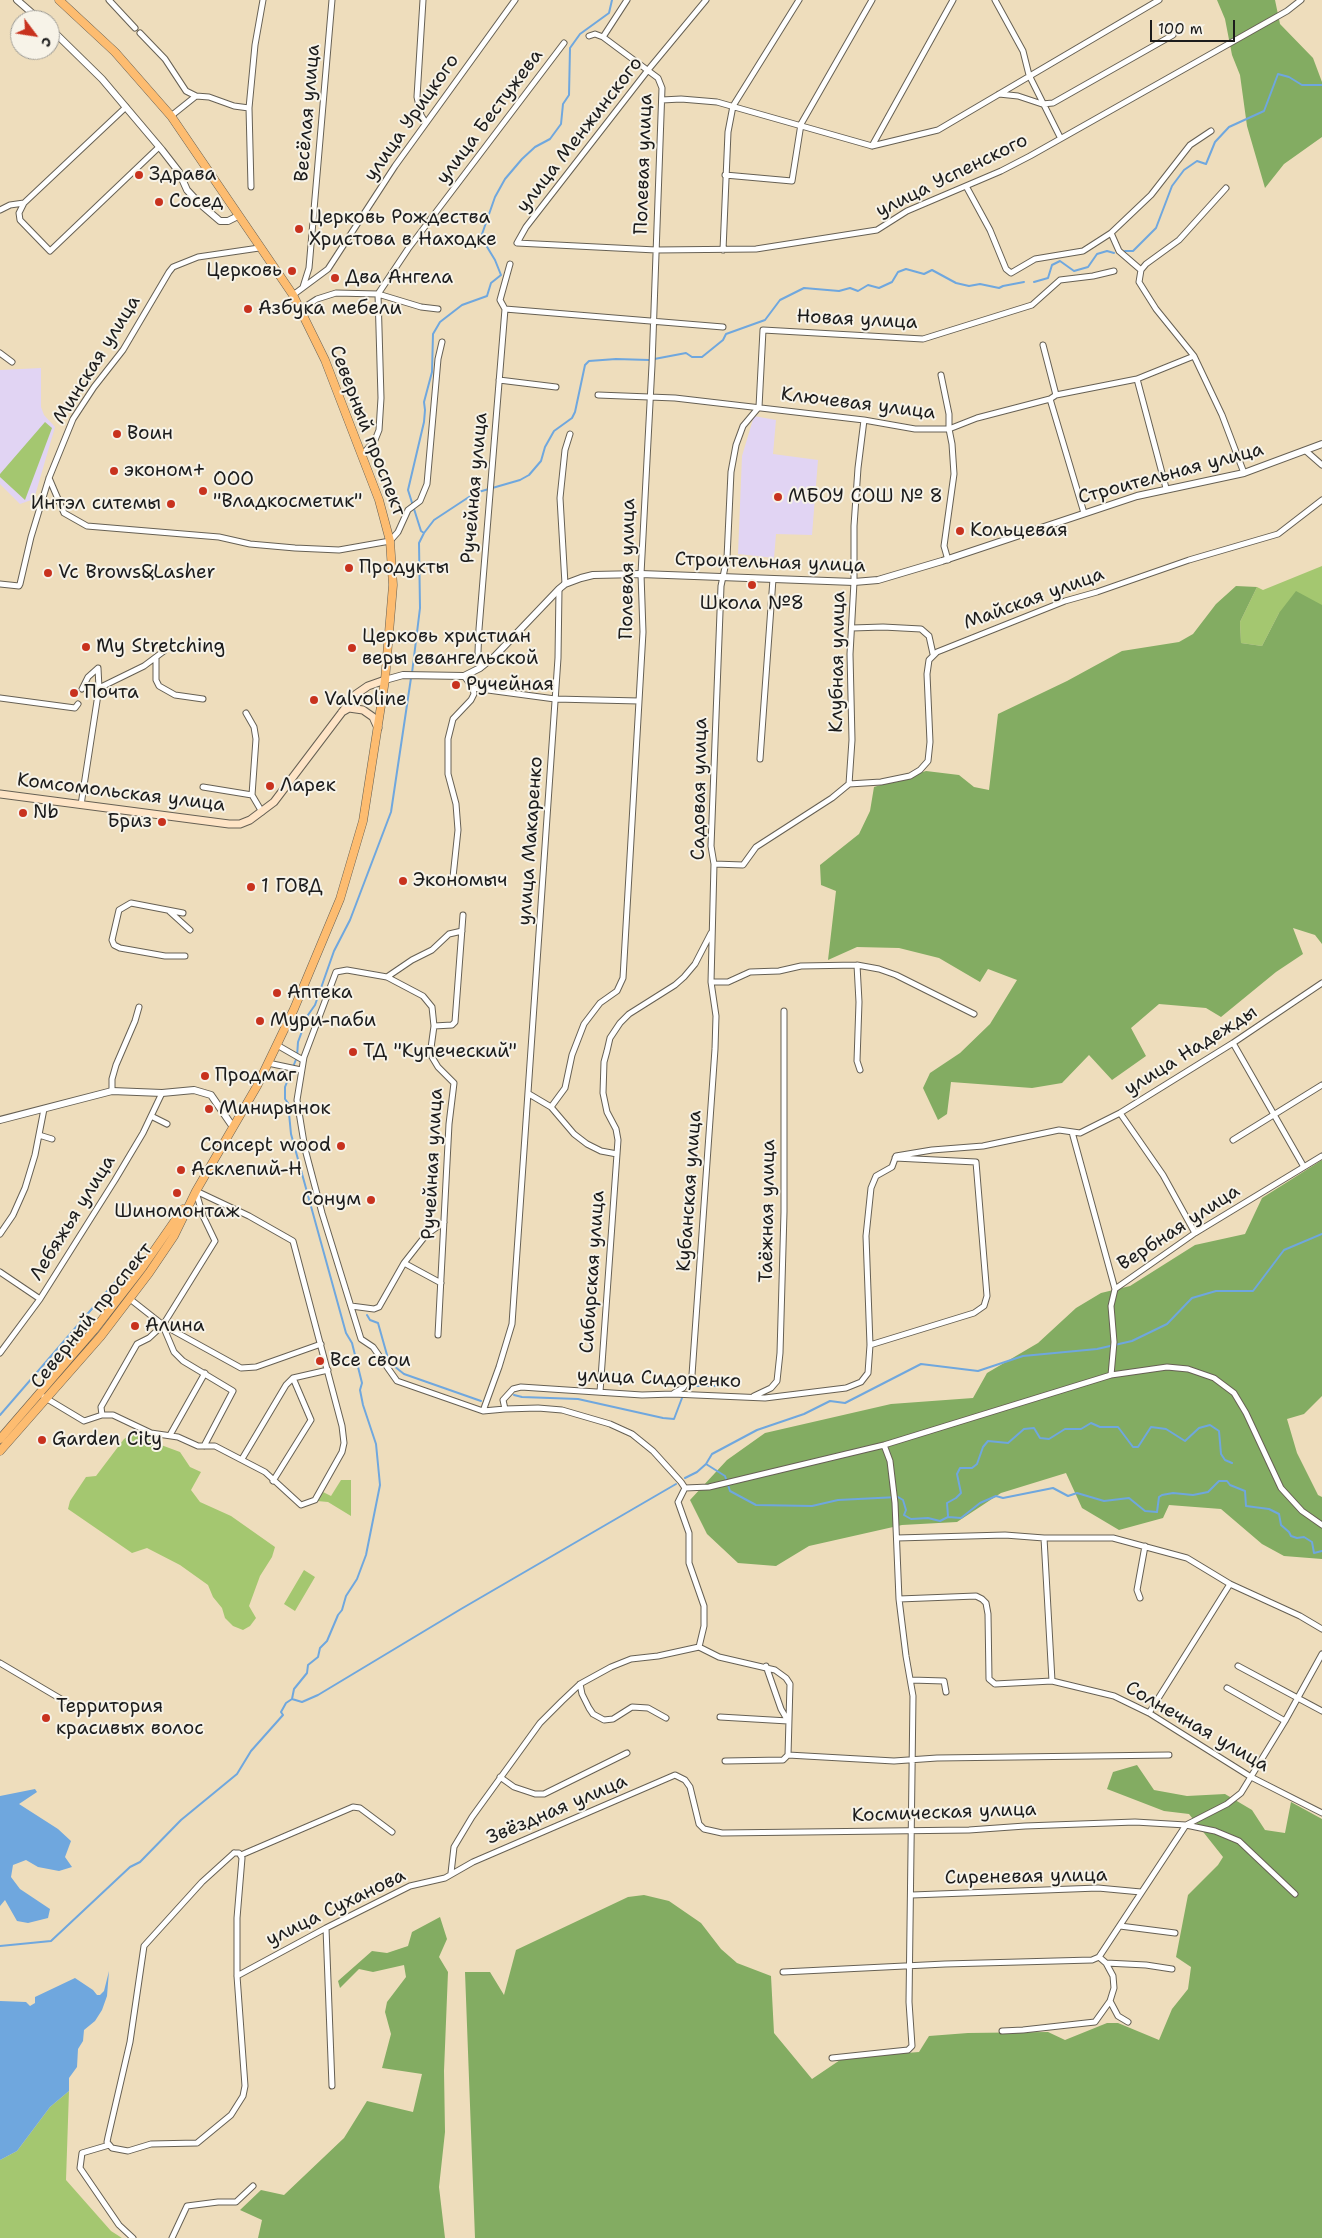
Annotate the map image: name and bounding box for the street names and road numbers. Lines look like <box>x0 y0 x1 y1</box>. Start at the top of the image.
street label: Весёлая улица <box>291 43 325 183</box>
street label: улица Бестужева <box>432 45 548 189</box>
street label: улица Урицкого <box>360 50 464 186</box>
street label: улица Менжинского <box>512 53 648 217</box>
street label: Полевая улица <box>630 93 658 235</box>
street label: улица Успенского <box>872 129 1032 223</box>
street label: Минская улица <box>48 292 146 428</box>
street label: Новая улица <box>796 305 918 335</box>
street label: Северный проспект <box>324 342 410 520</box>
street label: Ключевая улица <box>779 383 937 425</box>
street label: Ручейная улица <box>457 411 493 565</box>
street label: Строительная улица <box>1076 438 1266 510</box>
street label: Полевая улица <box>615 498 641 640</box>
street label: Строительная улица <box>674 548 866 578</box>
street label: Майская улица <box>961 563 1107 635</box>
street label: Клубная улица <box>825 591 851 733</box>
street label: Садовая улица <box>687 717 713 861</box>
street label: улица Макаренко <box>514 756 548 926</box>
street label: Комсомольская улица <box>16 769 226 817</box>
street label: улица Надежды <box>1120 1001 1262 1101</box>
street label: Ручейная улица <box>418 1088 448 1240</box>
street label: Кубанская улица <box>673 1110 707 1272</box>
street label: Таёжная улица <box>755 1139 781 1283</box>
street label: Лебяжья улица <box>25 1151 121 1285</box>
street label: Вербная улица <box>1114 1180 1244 1276</box>
street label: Сибирская улица <box>576 1190 610 1354</box>
street label: Северный проспект <box>26 1239 158 1393</box>
street label: улица Сидоренко <box>577 1365 741 1393</box>
street label: Солнечная улица <box>1121 1677 1273 1777</box>
street label: Звёздная улица <box>483 1770 631 1850</box>
street label: Космическая улица <box>851 1798 1037 1828</box>
street label: улица Суханова <box>263 1864 409 1952</box>
street label: Сиреневая улица <box>944 1864 1108 1890</box>

